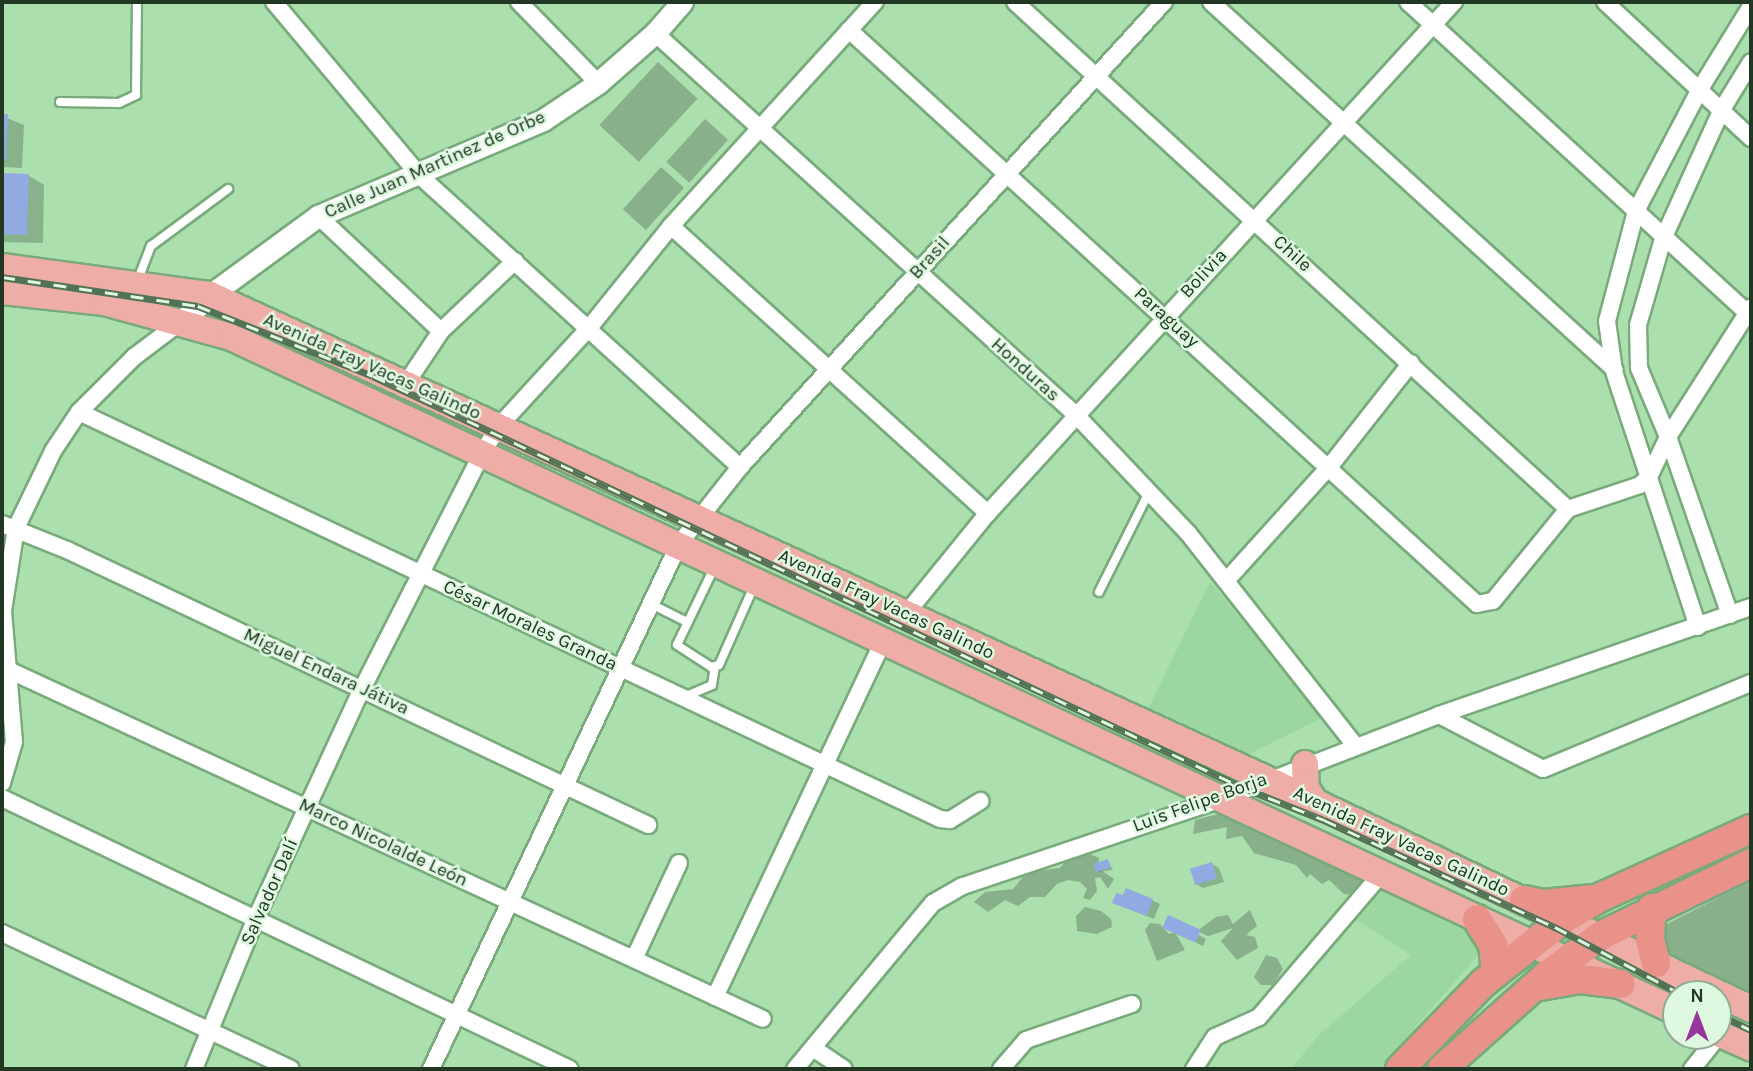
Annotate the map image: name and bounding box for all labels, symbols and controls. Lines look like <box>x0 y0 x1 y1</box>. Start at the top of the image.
street label: Calle Juan Martinez de Orbe <box>321 106 549 224</box>
street label: Chile <box>1268 231 1316 277</box>
street label: Brasil <box>905 232 955 284</box>
street label: Bolivia <box>1176 245 1232 303</box>
street label: Paraguay <box>1129 283 1203 353</box>
street label: Avenida Fray Vacas Galindo <box>260 309 484 425</box>
street label: Honduras <box>986 333 1064 407</box>
street label: Avenida Fray Vacas Galindo <box>774 545 998 665</box>
street label: César Morales Granda <box>439 576 621 676</box>
street label: Miguel Endara Játiva <box>240 624 412 720</box>
street label: Luis Felipe Borja <box>1130 768 1270 838</box>
street label: Avenida Fray Vacas Galindo <box>1289 782 1513 902</box>
street label: Marco Nicolalde León <box>295 794 471 892</box>
street label: Salvador Dalí <box>236 835 304 949</box>
north arrow <box>1662 980 1732 1050</box>
text: N <box>1690 985 1704 1007</box>

